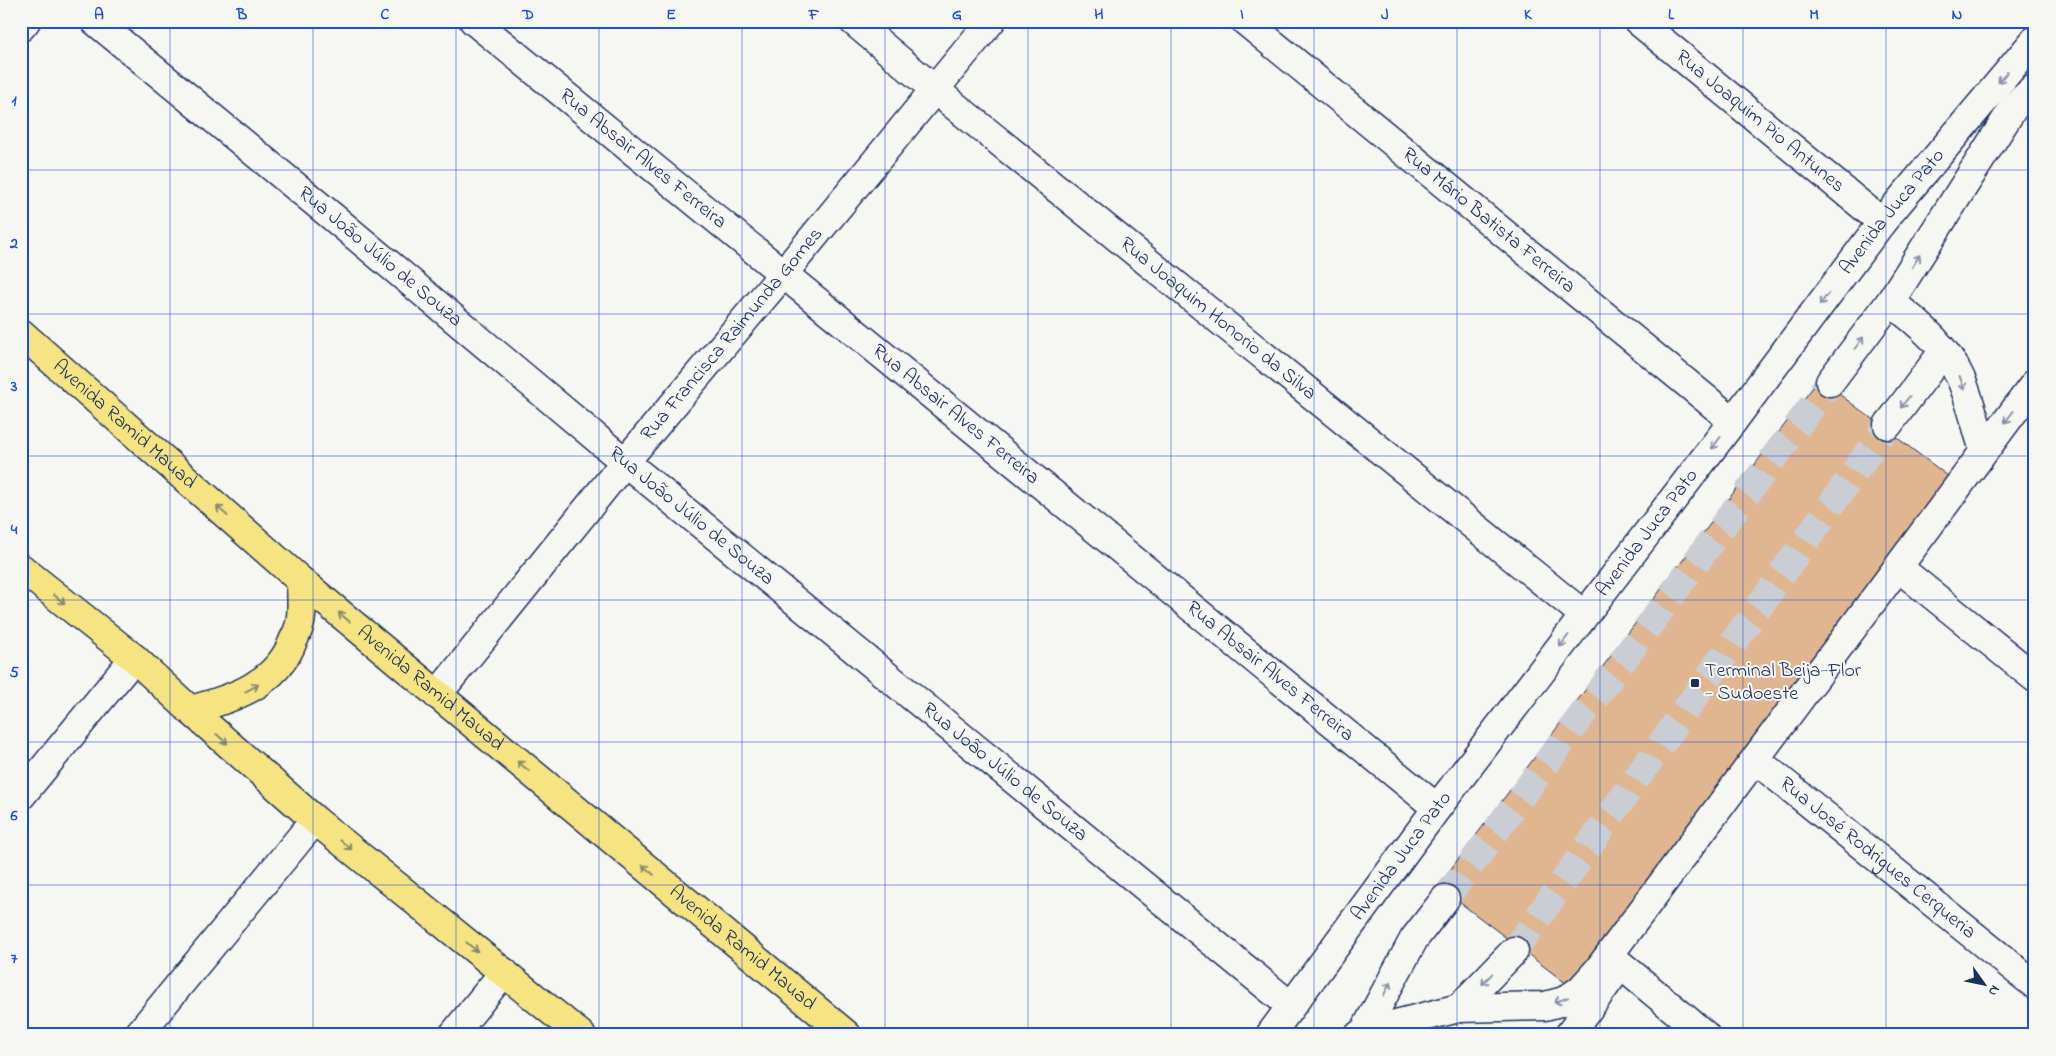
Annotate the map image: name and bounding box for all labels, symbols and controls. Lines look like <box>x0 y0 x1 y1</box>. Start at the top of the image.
text: A <box>94 3 104 27</box>
text: B <box>236 3 248 27</box>
text: C <box>381 3 390 27</box>
text: D <box>521 3 534 27</box>
text: E <box>666 3 676 27</box>
text: F <box>808 3 820 27</box>
text: G <box>952 3 962 27</box>
text: H <box>1094 3 1104 27</box>
text: I <box>1240 3 1244 27</box>
text: J <box>1381 3 1389 27</box>
text: K <box>1524 3 1533 27</box>
text: L <box>1668 3 1675 27</box>
text: M <box>1809 3 1819 27</box>
text: N <box>1952 3 1963 27</box>
street label: Rua Joaquim Pio Antunes <box>1669 43 1851 200</box>
one-way arrow <box>1998 70 2009 83</box>
street label: Rua Absair Alves Ferreira <box>553 82 733 236</box>
text: 1 <box>11 89 17 113</box>
street label: Rua Mário Batista Ferreira <box>1395 141 1582 301</box>
street label: Avenida Juca Pato <box>1833 143 1952 281</box>
street label: Rua João Júlio de Souza <box>292 179 469 334</box>
street label: Rua Francisca Raimunda Gomes <box>634 221 830 447</box>
street label: Rua Joaquim Honorio da Silva <box>1113 230 1323 407</box>
text: 2 <box>9 232 18 256</box>
one-way arrow <box>1911 254 1921 268</box>
one-way arrow <box>1819 292 1829 306</box>
one-way arrow <box>1854 336 1864 350</box>
street label: Rua Absair Alves Ferreira <box>865 337 1046 492</box>
street label: Avenida Ramid Mauad <box>46 353 203 496</box>
text: 3 <box>10 375 18 399</box>
one-way arrow <box>1958 375 1967 391</box>
one-way arrow <box>1900 395 1911 408</box>
one-way arrow <box>2004 410 2015 423</box>
one-way arrow <box>1711 436 1722 449</box>
street label: Rua João Júlio de Souza <box>602 439 780 593</box>
street label: Avenida Juca Pato <box>1589 463 1706 603</box>
one-way arrow <box>215 505 228 516</box>
text: 4 <box>10 518 18 542</box>
one-way arrow <box>53 593 66 604</box>
street label: Rua Absair Alves Ferreira <box>1180 594 1360 749</box>
one-way arrow <box>338 611 351 623</box>
street label: Avenida Ramid Mauad <box>350 618 510 758</box>
one-way arrow <box>1559 634 1570 647</box>
place label: Terminal Beija-Flor - Sudoeste <box>1705 657 1862 709</box>
text: 5 <box>9 661 19 685</box>
marker: Terminal Beija-Flor - Sudoeste <box>1689 677 1701 689</box>
one-way arrow <box>244 683 259 692</box>
street label: Rua João Júlio de Souza <box>916 696 1094 849</box>
one-way arrow <box>216 733 229 744</box>
one-way arrow <box>517 760 530 771</box>
street label: Rua José Rodrigues Cerqueria <box>1773 770 1982 946</box>
street label: Avenida Juca Pato <box>1344 785 1459 927</box>
text: 6 <box>9 804 18 828</box>
one-way arrow <box>339 839 352 850</box>
one-way arrow <box>642 864 655 875</box>
street label: Avenida Ramid Mauad <box>662 878 822 1018</box>
one-way arrow <box>465 941 478 952</box>
text: 7 <box>11 947 18 971</box>
north arrow <box>1958 958 2008 1008</box>
one-way arrow <box>1481 973 1493 986</box>
one-way arrow <box>1382 981 1392 996</box>
text: N <box>1982 981 2005 1000</box>
one-way arrow <box>1554 996 1569 1005</box>

